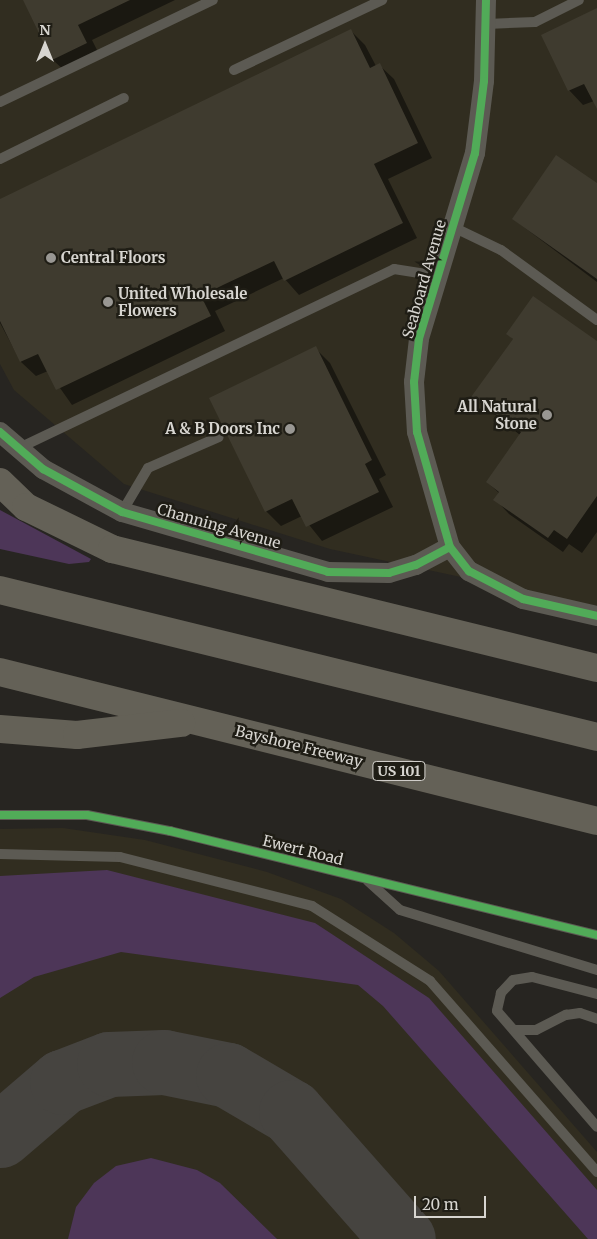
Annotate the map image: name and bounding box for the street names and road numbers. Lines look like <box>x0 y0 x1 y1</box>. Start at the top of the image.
street label: Seaboard Avenue <box>398 218 450 340</box>
street label: Channing Avenue <box>155 500 283 552</box>
street label: Bayshore Freeway <box>233 721 365 771</box>
road number: US 101 <box>372 759 426 782</box>
street label: Ewert Road <box>261 831 345 869</box>

